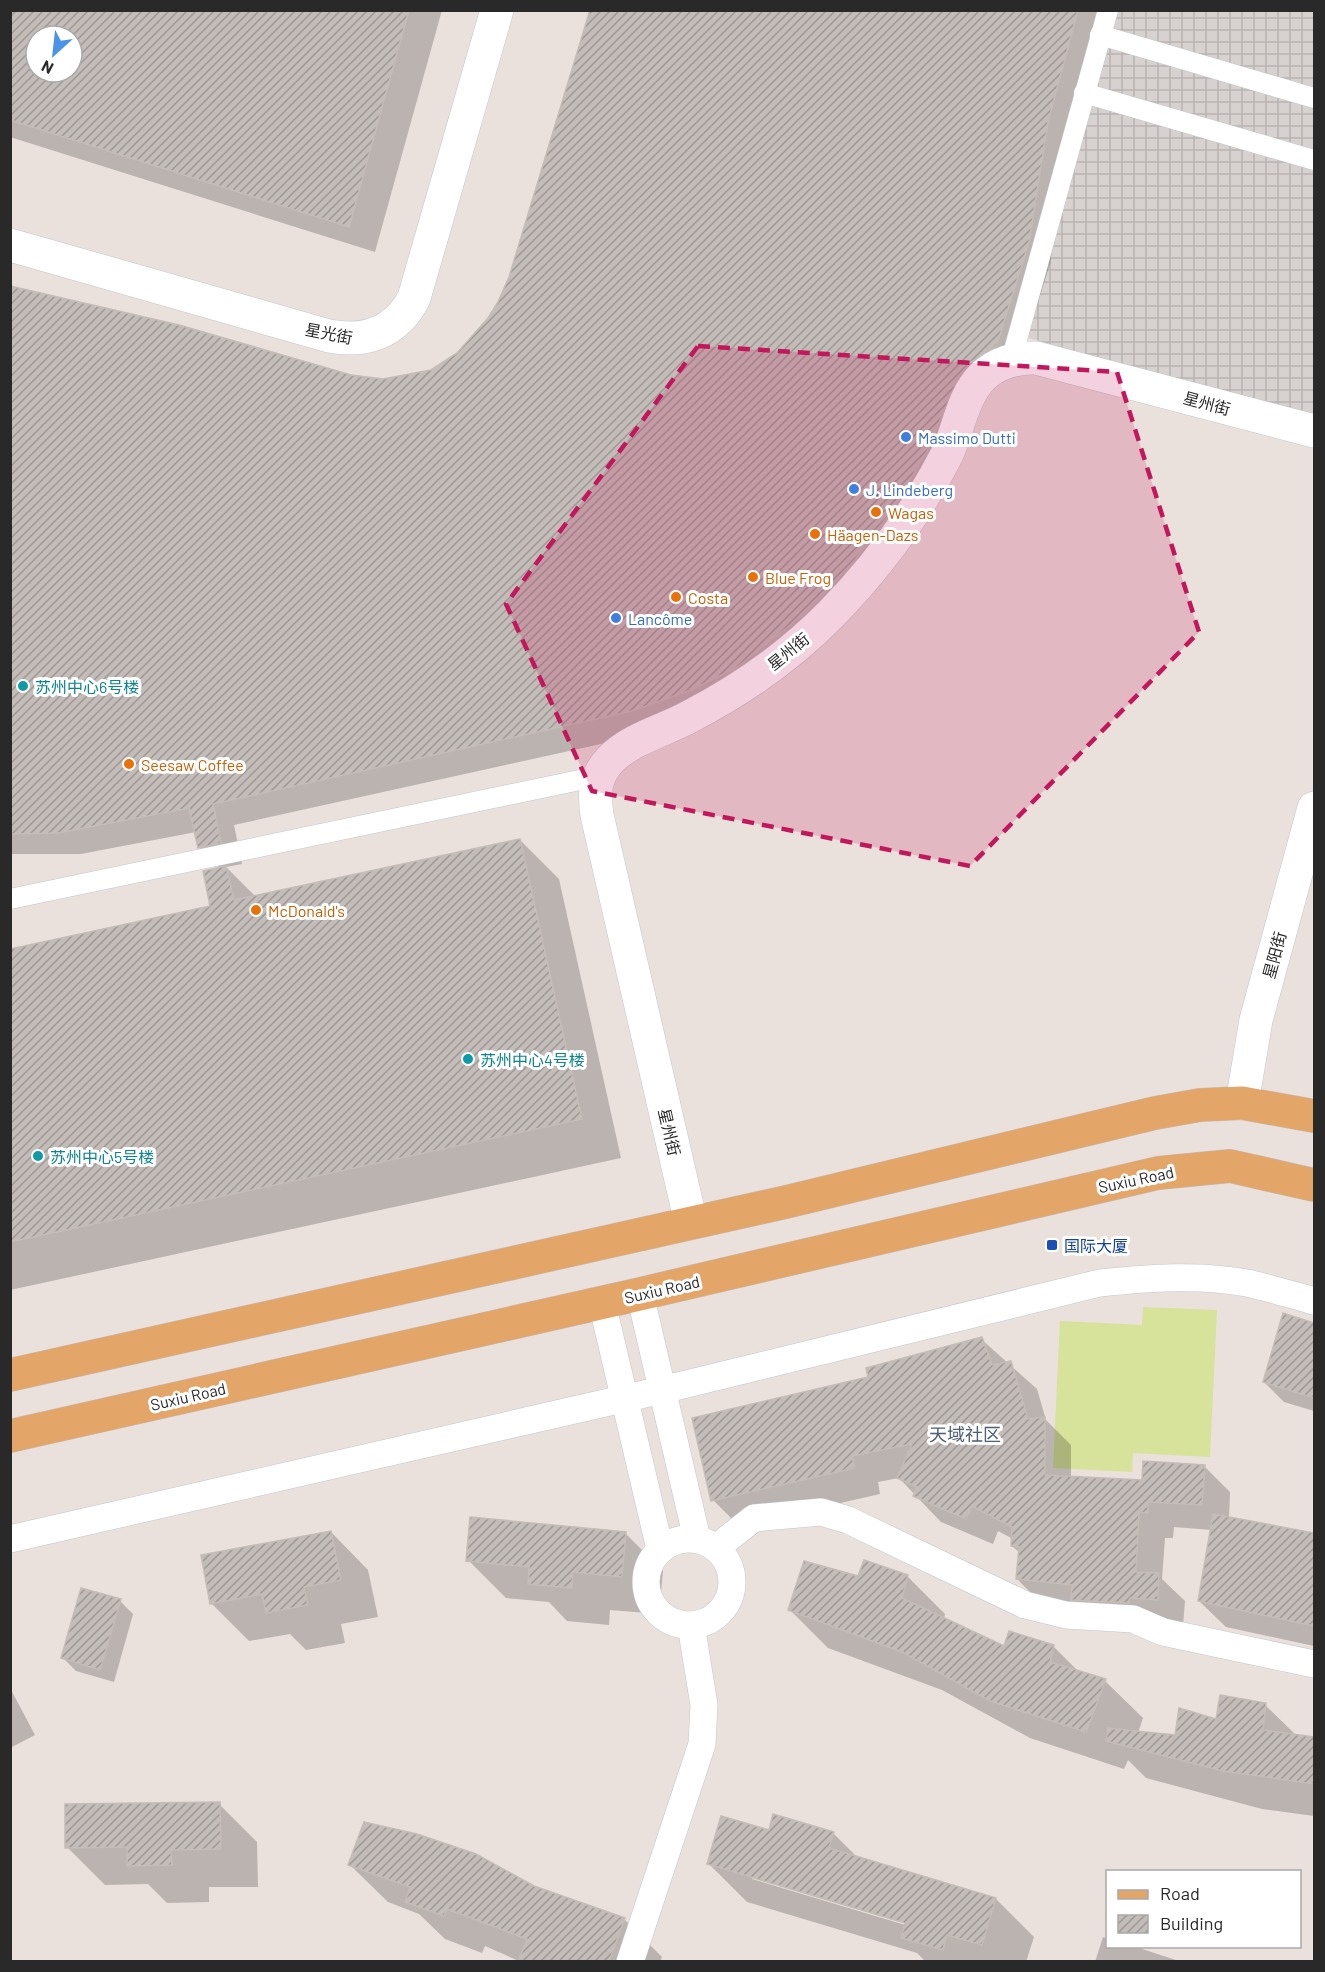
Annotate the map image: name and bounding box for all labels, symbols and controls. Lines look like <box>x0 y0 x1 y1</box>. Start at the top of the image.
north arrow <box>24 24 84 84</box>
text: N <box>38 57 56 79</box>
street label: 星光街 <box>304 319 354 347</box>
street label: 星州街 <box>1181 388 1233 418</box>
place label: Massimo Dutti <box>918 428 1016 447</box>
marker: Massimo Dutti <box>899 430 913 444</box>
place label: J. Lindeberg <box>866 480 953 499</box>
marker: J. Lindeberg <box>847 482 861 496</box>
place label: Wagas <box>888 503 934 522</box>
marker: Wagas <box>869 505 883 519</box>
place label: Häagen-Dazs <box>827 525 919 544</box>
marker: Häagen-Dazs <box>808 527 822 541</box>
place label: Blue Frog <box>765 568 831 587</box>
marker: Blue Frog <box>746 570 760 584</box>
place label: Costa <box>688 588 728 607</box>
marker: Costa <box>669 590 683 604</box>
place label: Lancôme <box>628 609 692 628</box>
marker: Lancôme <box>609 611 623 625</box>
street label: 星州街 <box>763 629 813 673</box>
place label: 苏州中心6号楼 <box>35 677 139 696</box>
marker: 苏州中心6号楼 <box>16 679 30 693</box>
place label: Seesaw Coffee <box>141 755 244 774</box>
marker: Seesaw Coffee <box>122 757 136 771</box>
place label: McDonald's <box>268 901 345 920</box>
marker: McDonald's <box>249 903 263 917</box>
street label: 星阳街 <box>1259 929 1289 981</box>
place label: 苏州中心4号楼 <box>480 1050 585 1069</box>
marker: 苏州中心4号楼 <box>461 1052 475 1066</box>
street label: 星州街 <box>655 1106 685 1158</box>
place label: 苏州中心5号楼 <box>50 1147 154 1166</box>
marker: 苏州中心5号楼 <box>31 1149 45 1163</box>
street label: Suxiu Road <box>1096 1162 1176 1196</box>
place label: 国际大厦 <box>1064 1236 1128 1255</box>
marker: 国际大厦 <box>1045 1238 1059 1252</box>
street label: Suxiu Road <box>622 1271 702 1307</box>
street label: Suxiu Road <box>148 1378 228 1414</box>
district label: 天域社区 <box>929 1423 1001 1445</box>
legend <box>1106 1870 1301 1948</box>
text: Road <box>1160 1882 1200 1904</box>
text: Building <box>1160 1912 1223 1934</box>

